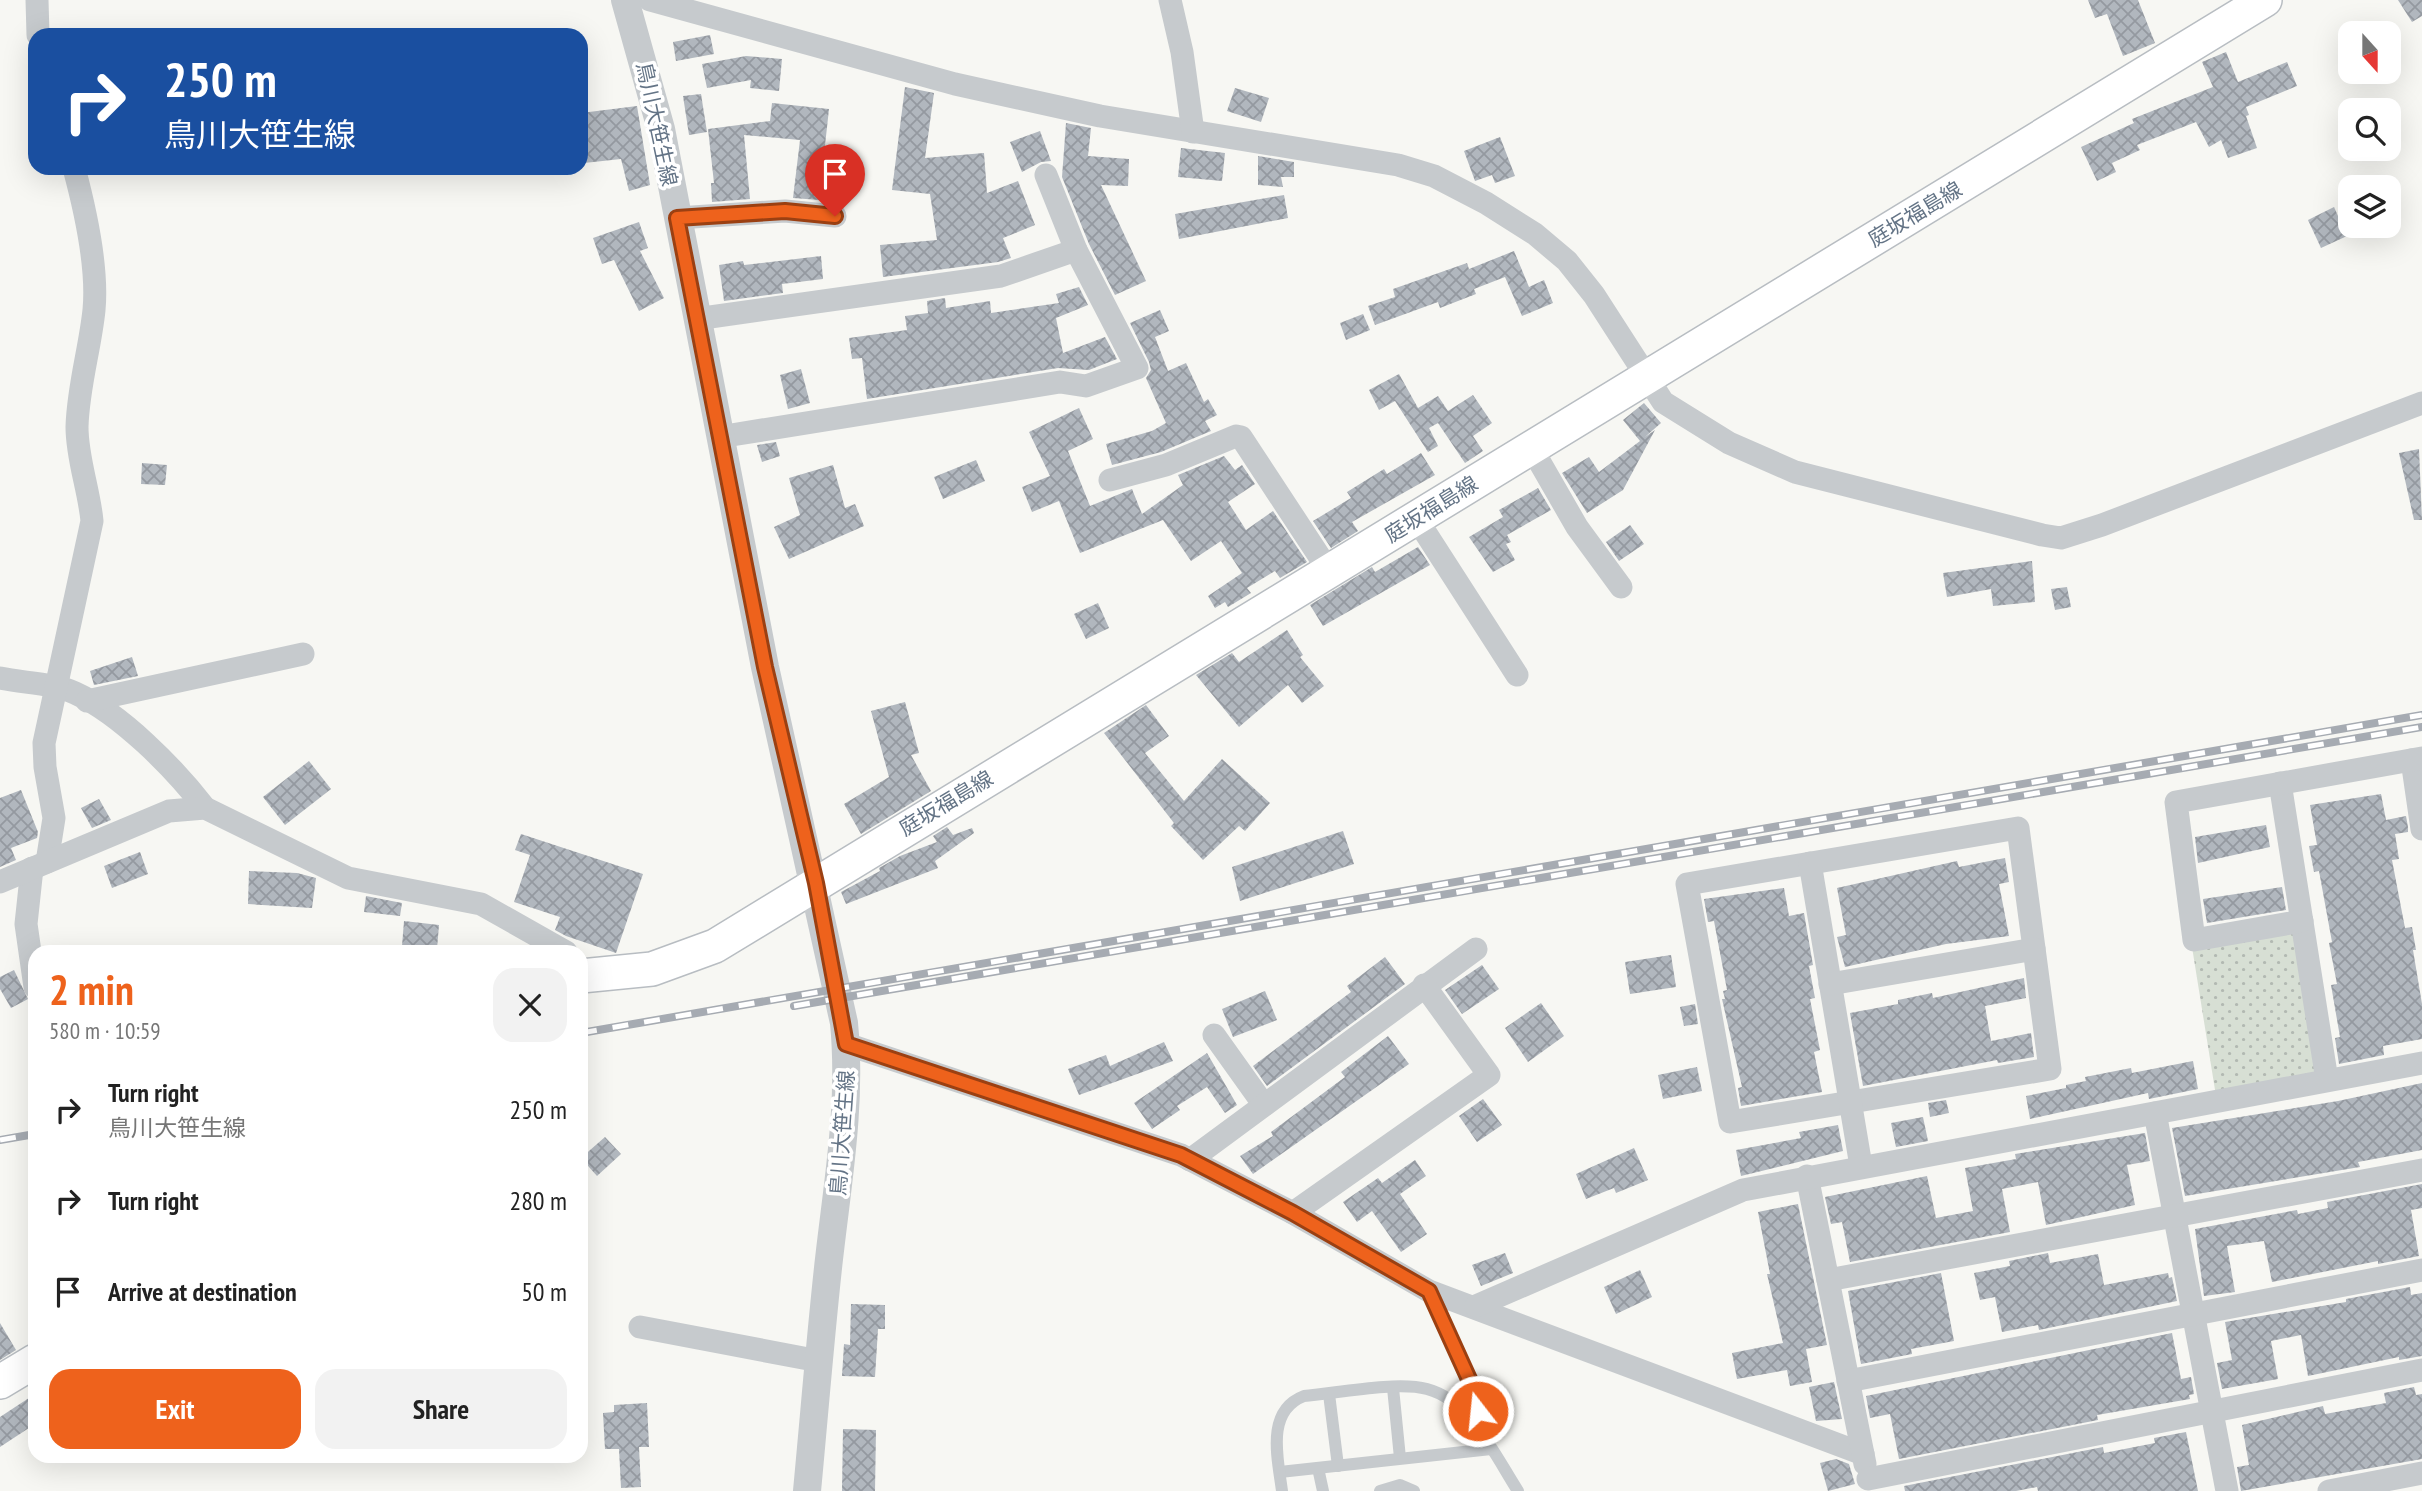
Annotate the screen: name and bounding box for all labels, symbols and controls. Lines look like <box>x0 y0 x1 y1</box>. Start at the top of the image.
north arrow <box>2338 21 2401 84</box>
map controls <box>2338 21 2401 238</box>
text: 250 m <box>164 47 277 111</box>
icon: right <box>49 56 140 147</box>
street label: 鳥川大笹生線 <box>631 60 683 188</box>
button: search <box>2338 98 2401 161</box>
text: 鳥川大笹生線 <box>164 113 356 155</box>
pin <box>805 144 865 216</box>
icon: arrive <box>816 155 854 193</box>
street label: 庭坂福島線 <box>1863 175 1967 253</box>
button: layers <box>2338 175 2401 238</box>
street label: 庭坂福島線 <box>1379 470 1483 548</box>
street label: 庭坂福島線 <box>894 764 998 842</box>
text: 2 min <box>49 962 134 1017</box>
button: close <box>493 968 567 1042</box>
text: 580 m · 10:59 <box>49 1016 161 1045</box>
street label: 鳥川大笹生線 <box>824 1069 860 1197</box>
text: Turn right <box>108 1076 199 1109</box>
icon: right <box>49 1091 87 1129</box>
text: 250 m <box>509 1093 567 1126</box>
text: 鳥川大笹生線 <box>108 1113 246 1142</box>
icon: right <box>49 1182 87 1220</box>
text: Turn right <box>108 1184 199 1217</box>
text: 280 m <box>509 1184 567 1217</box>
icon: arrive <box>49 1273 87 1311</box>
text: Arrive at destination <box>108 1275 297 1308</box>
text: 50 m <box>521 1275 567 1308</box>
button: Exit <box>49 1369 301 1449</box>
button: Share <box>315 1369 567 1449</box>
position arrow <box>1441 1374 1515 1448</box>

